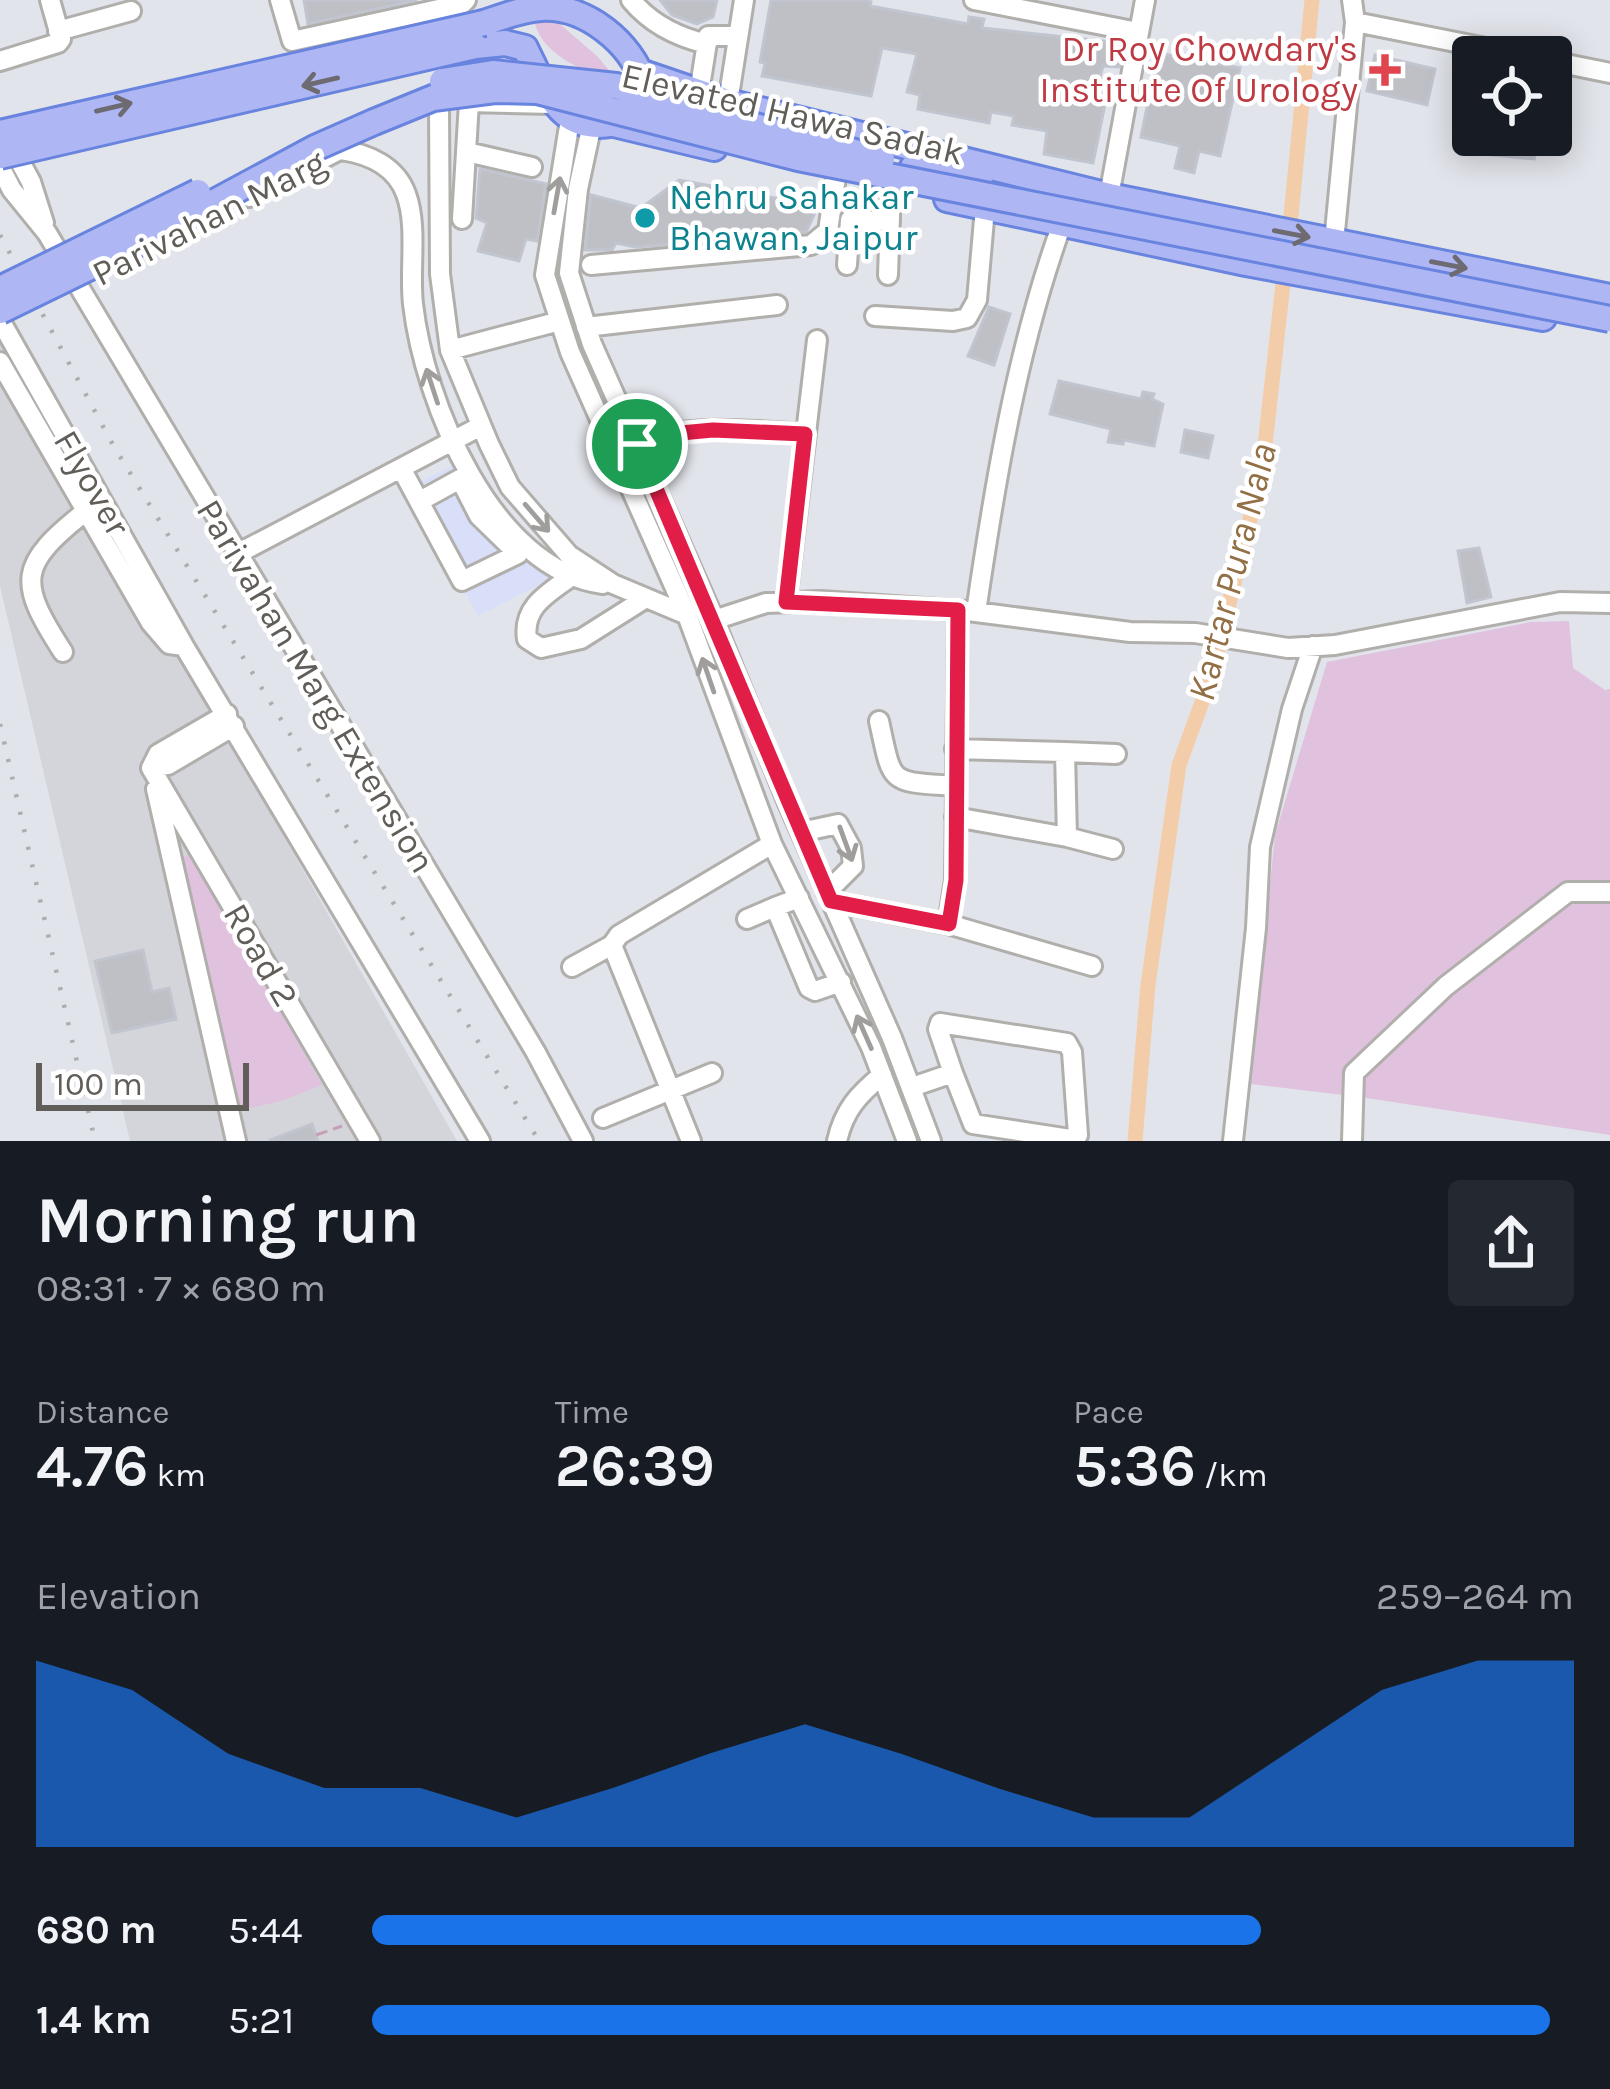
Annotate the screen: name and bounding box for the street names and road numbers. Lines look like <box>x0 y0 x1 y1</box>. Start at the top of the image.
street label: Elevated Hawa Sadak <box>618 54 968 174</box>
street label: Parivahan Marg <box>85 141 333 295</box>
street label: Flyover <box>45 423 139 544</box>
street label: Parivahan Marg Extension <box>188 492 444 880</box>
street label: Road 2 <box>215 896 307 1014</box>

